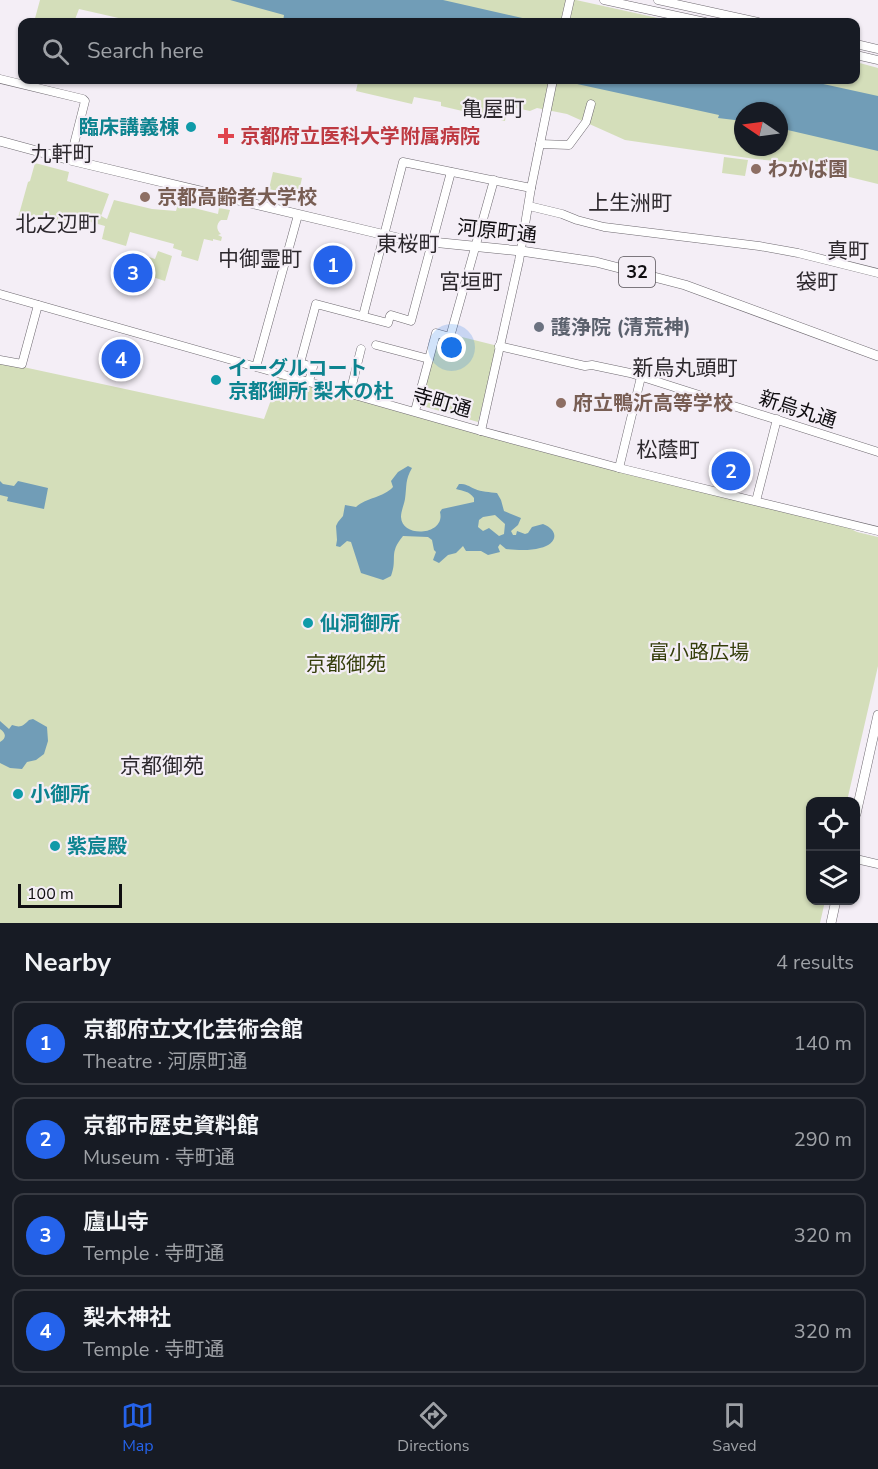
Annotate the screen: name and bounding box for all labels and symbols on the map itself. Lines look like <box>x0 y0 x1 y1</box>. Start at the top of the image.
district label: 亀屋町 <box>462 95 525 123</box>
north arrow <box>734 102 788 156</box>
place label: 臨床講義棟 <box>79 114 179 141</box>
marker: 臨床講義棟 <box>184 120 198 134</box>
place label: 京都府立医科大学附属病院 <box>240 123 480 150</box>
marker: 京都府立医科大学附属病院 <box>217 127 235 145</box>
district label: 九軒町 <box>31 140 94 168</box>
place label: わかば園 <box>768 156 848 183</box>
marker: わかば園 <box>749 162 763 176</box>
place label: 京都高齢者大学校 <box>157 184 317 211</box>
district label: 上生洲町 <box>588 189 672 217</box>
marker: 京都高齢者大学校 <box>138 190 152 204</box>
district label: 北之辺町 <box>15 210 99 238</box>
street label: 河原町通 <box>456 214 538 249</box>
district label: 東桜町 <box>377 230 440 258</box>
district label: 真町 <box>827 237 869 265</box>
pin: 1 <box>314 242 352 288</box>
district label: 中御霊町 <box>218 245 302 273</box>
pin: 3 <box>114 250 152 296</box>
road number: 32 <box>619 257 655 287</box>
district label: 宮垣町 <box>440 268 503 296</box>
district label: 袋町 <box>796 268 838 296</box>
place label: 護浄院 (清荒神) <box>551 314 691 341</box>
marker: 護浄院 (清荒神) <box>532 320 546 334</box>
your location <box>437 333 466 362</box>
pin: 4 <box>102 336 140 382</box>
district label: 新烏丸頭町 <box>633 354 738 382</box>
place label: イーグルコート 京都御所 梨木の杜 <box>228 355 393 405</box>
marker: イーグルコート 京都御所 梨木の杜 <box>209 373 223 387</box>
street label: 寺町通 <box>409 381 474 424</box>
street label: 新烏丸通 <box>756 384 840 435</box>
place label: 府立鴨沂高等学校 <box>573 390 733 417</box>
marker: 府立鴨沂高等学校 <box>554 396 568 410</box>
district label: 松蔭町 <box>637 436 700 464</box>
pin: 2 <box>712 448 750 494</box>
place label: 仙洞御所 <box>320 610 400 637</box>
marker: 仙洞御所 <box>301 616 315 630</box>
park label: 富小路広場 <box>649 639 749 666</box>
park label: 京都御苑 <box>306 651 386 678</box>
district label: 京都御苑 <box>120 752 204 780</box>
place label: 小御所 <box>30 781 90 808</box>
marker: 小御所 <box>11 787 25 801</box>
place label: 紫宸殿 <box>67 833 127 860</box>
marker: 紫宸殿 <box>48 839 62 853</box>
scale bar <box>18 881 122 908</box>

